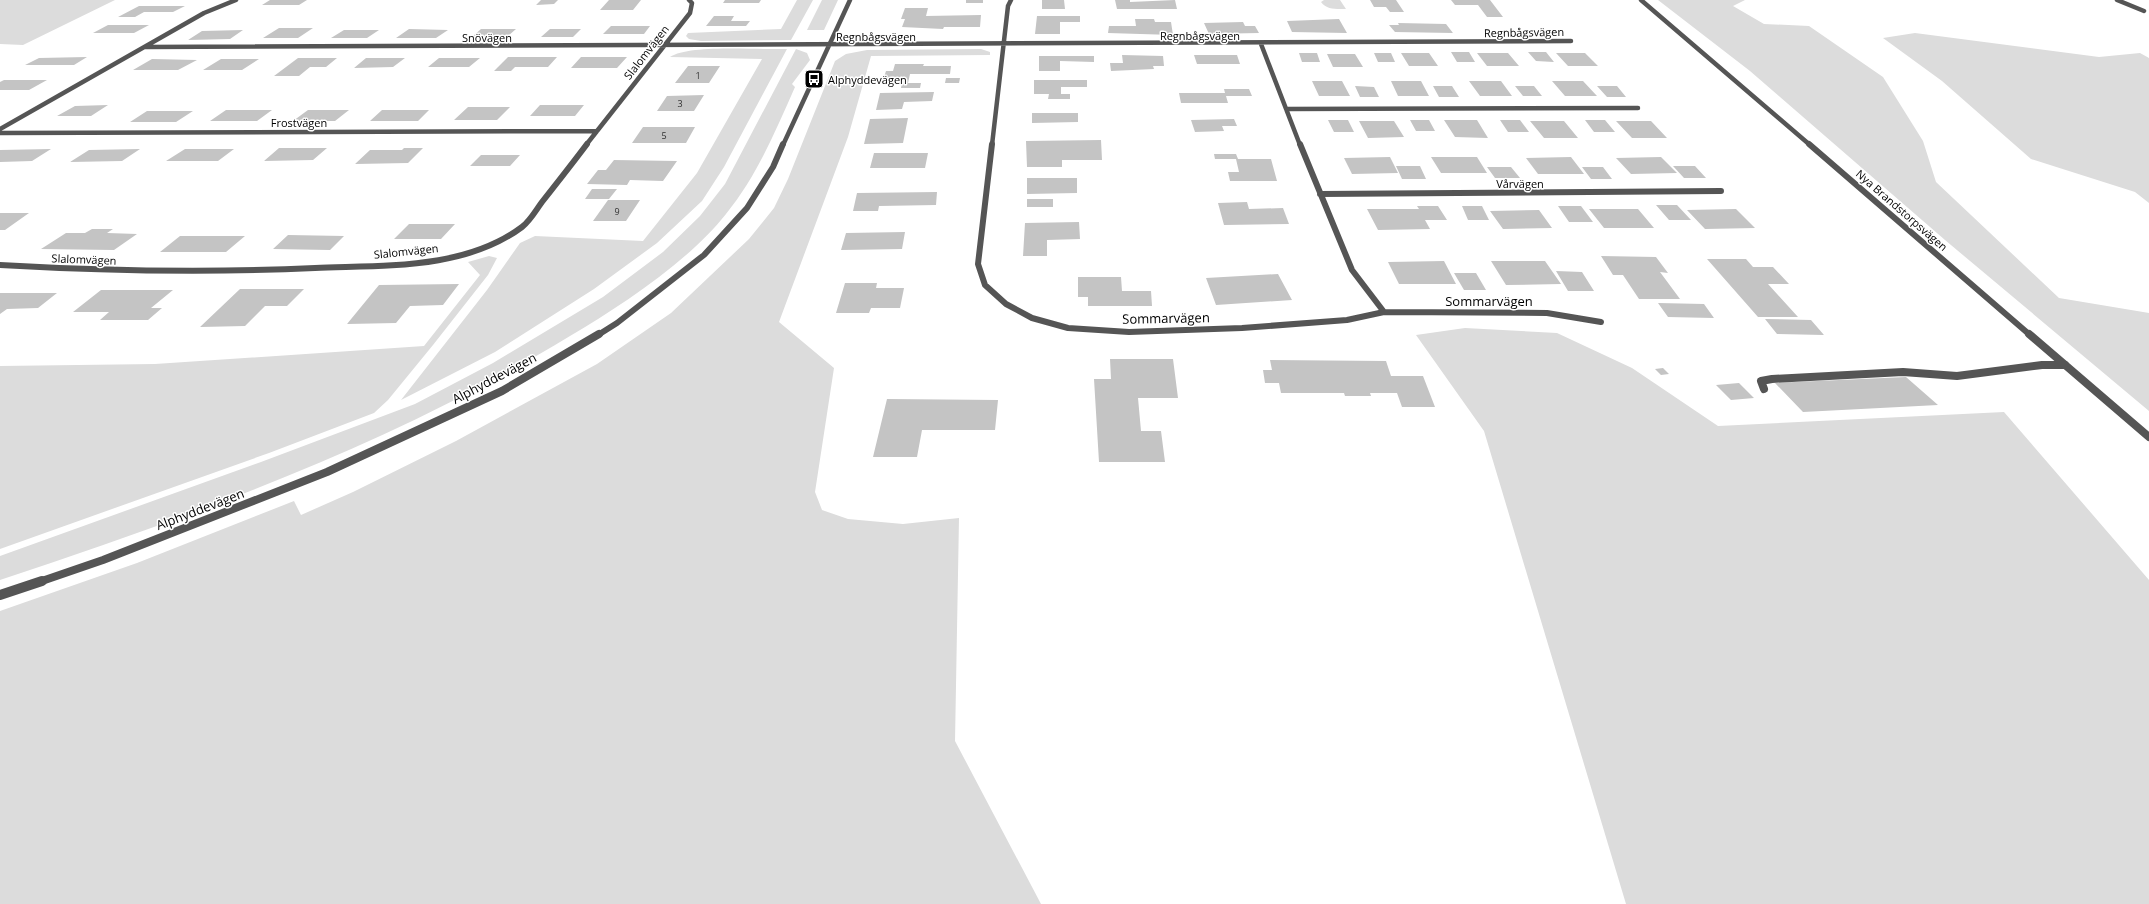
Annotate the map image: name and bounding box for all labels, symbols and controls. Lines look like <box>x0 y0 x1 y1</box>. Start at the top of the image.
street label: Slalomvägen <box>620 22 672 82</box>
street label: Regnbågsvägen <box>1484 24 1564 40</box>
street label: Regnbågsvägen <box>1160 28 1240 43</box>
street label: Regnbågsvägen <box>836 29 916 44</box>
street label: Snövägen <box>462 30 512 45</box>
bus stop icon: Alphyddevägen <box>803 68 825 90</box>
house number: 1 <box>695 69 701 82</box>
place label: Alphyddevägen <box>828 72 907 87</box>
house number: 3 <box>677 97 683 110</box>
street label: Frostvägen <box>271 115 327 130</box>
house number: 5 <box>661 129 667 142</box>
street label: Nya Brandstorpsvägen <box>1853 166 1951 254</box>
street label: Vårvägen <box>1496 176 1544 191</box>
house number: 9 <box>614 205 620 218</box>
street label: Slalomvägen <box>373 240 439 262</box>
street label: Slalomvägen <box>51 250 117 268</box>
street label: Sommarvägen <box>1445 292 1533 310</box>
street label: Sommarvägen <box>1122 308 1210 328</box>
street label: Alphyddevägen <box>449 348 539 408</box>
street label: Alphyddevägen <box>153 484 247 534</box>

